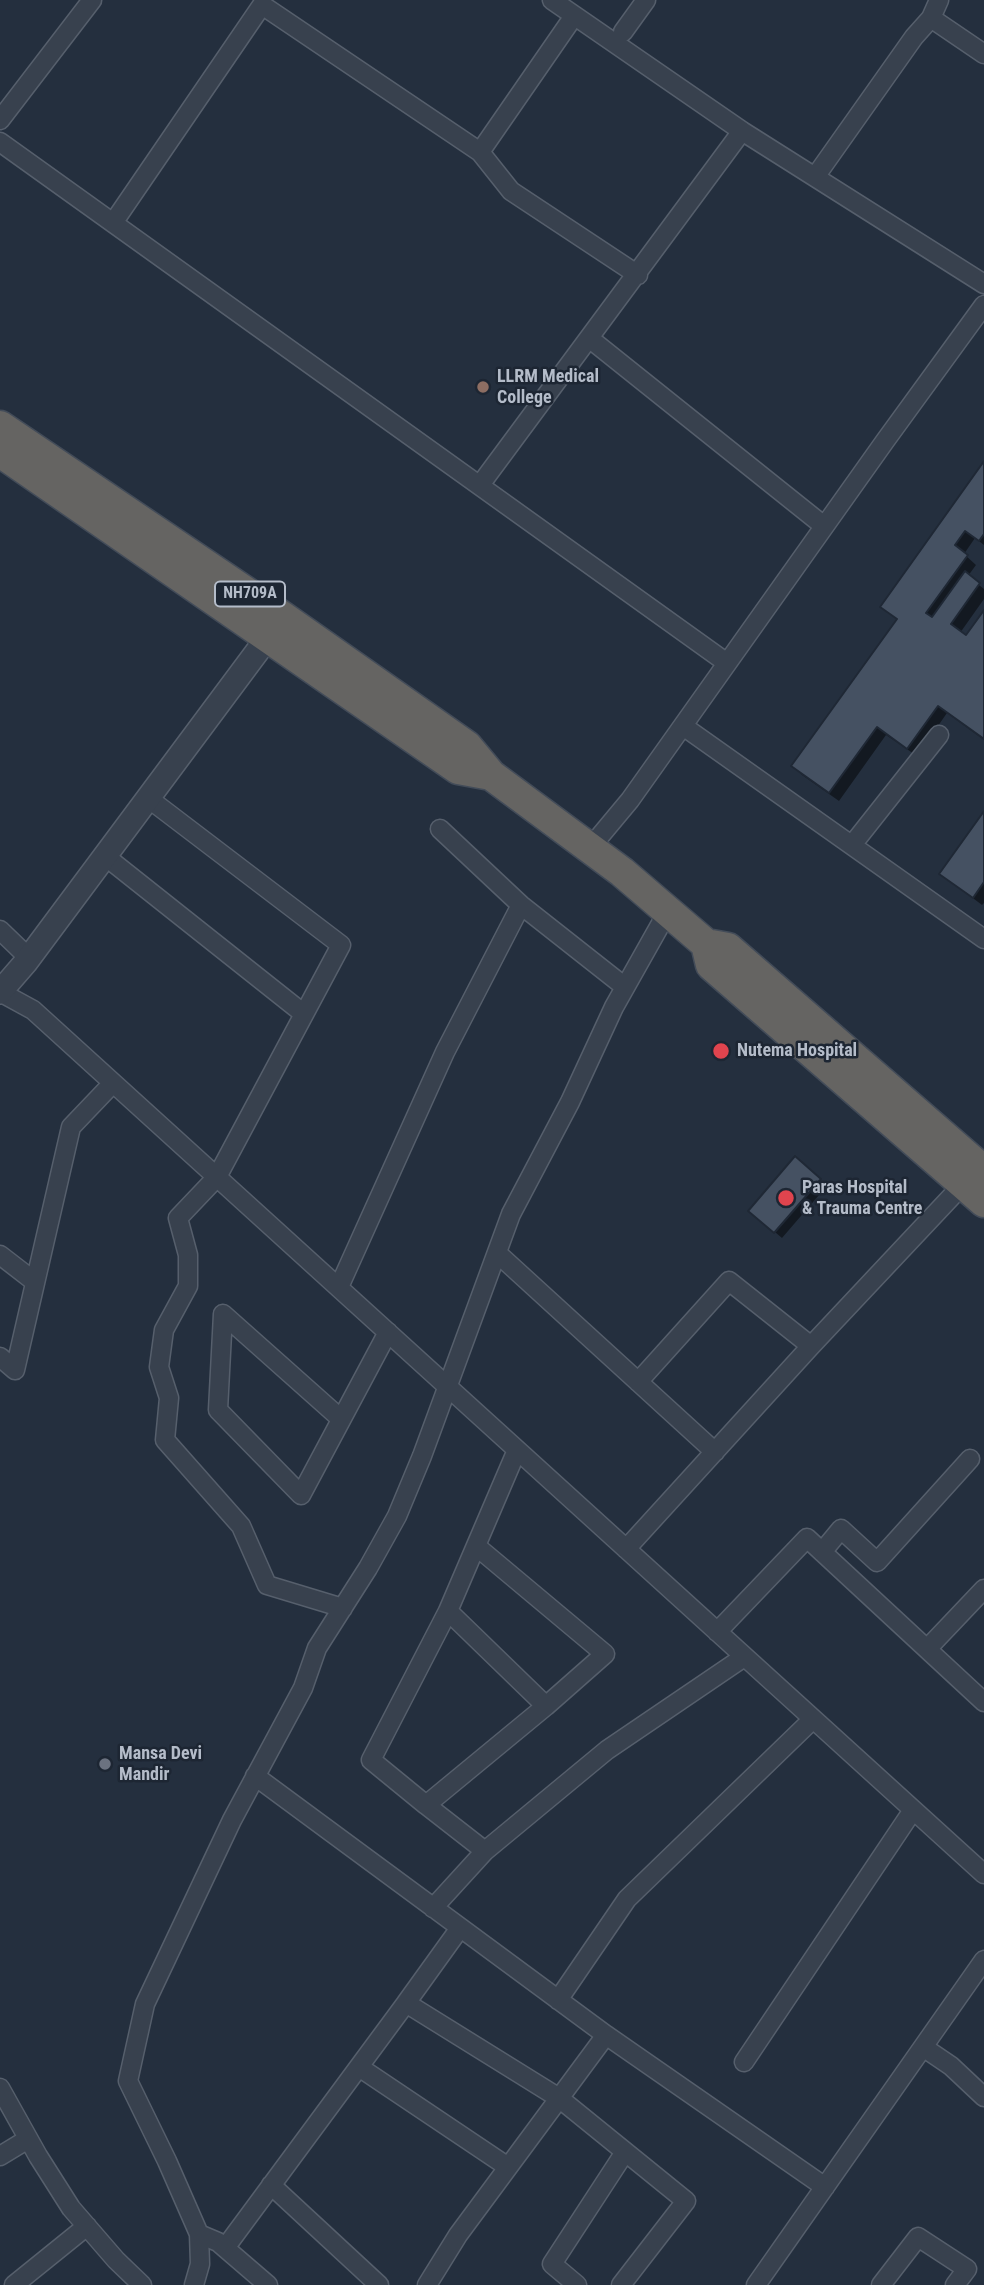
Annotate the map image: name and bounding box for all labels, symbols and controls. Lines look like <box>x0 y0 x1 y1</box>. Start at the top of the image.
place label: LLRM Medical College <box>497 366 599 408</box>
marker: LLRM Medical College <box>475 379 491 395</box>
road number: NH709A <box>215 582 285 607</box>
place label: Nutema Hospital <box>737 1040 857 1062</box>
marker: Nutema Hospital <box>711 1041 731 1061</box>
place label: Paras Hospital & Trauma Centre <box>802 1177 922 1220</box>
marker: Paras Hospital & Trauma Centre <box>776 1188 796 1208</box>
place label: Mansa Devi Mandir <box>119 1743 202 1786</box>
marker: Mansa Devi Mandir <box>97 1756 113 1772</box>

